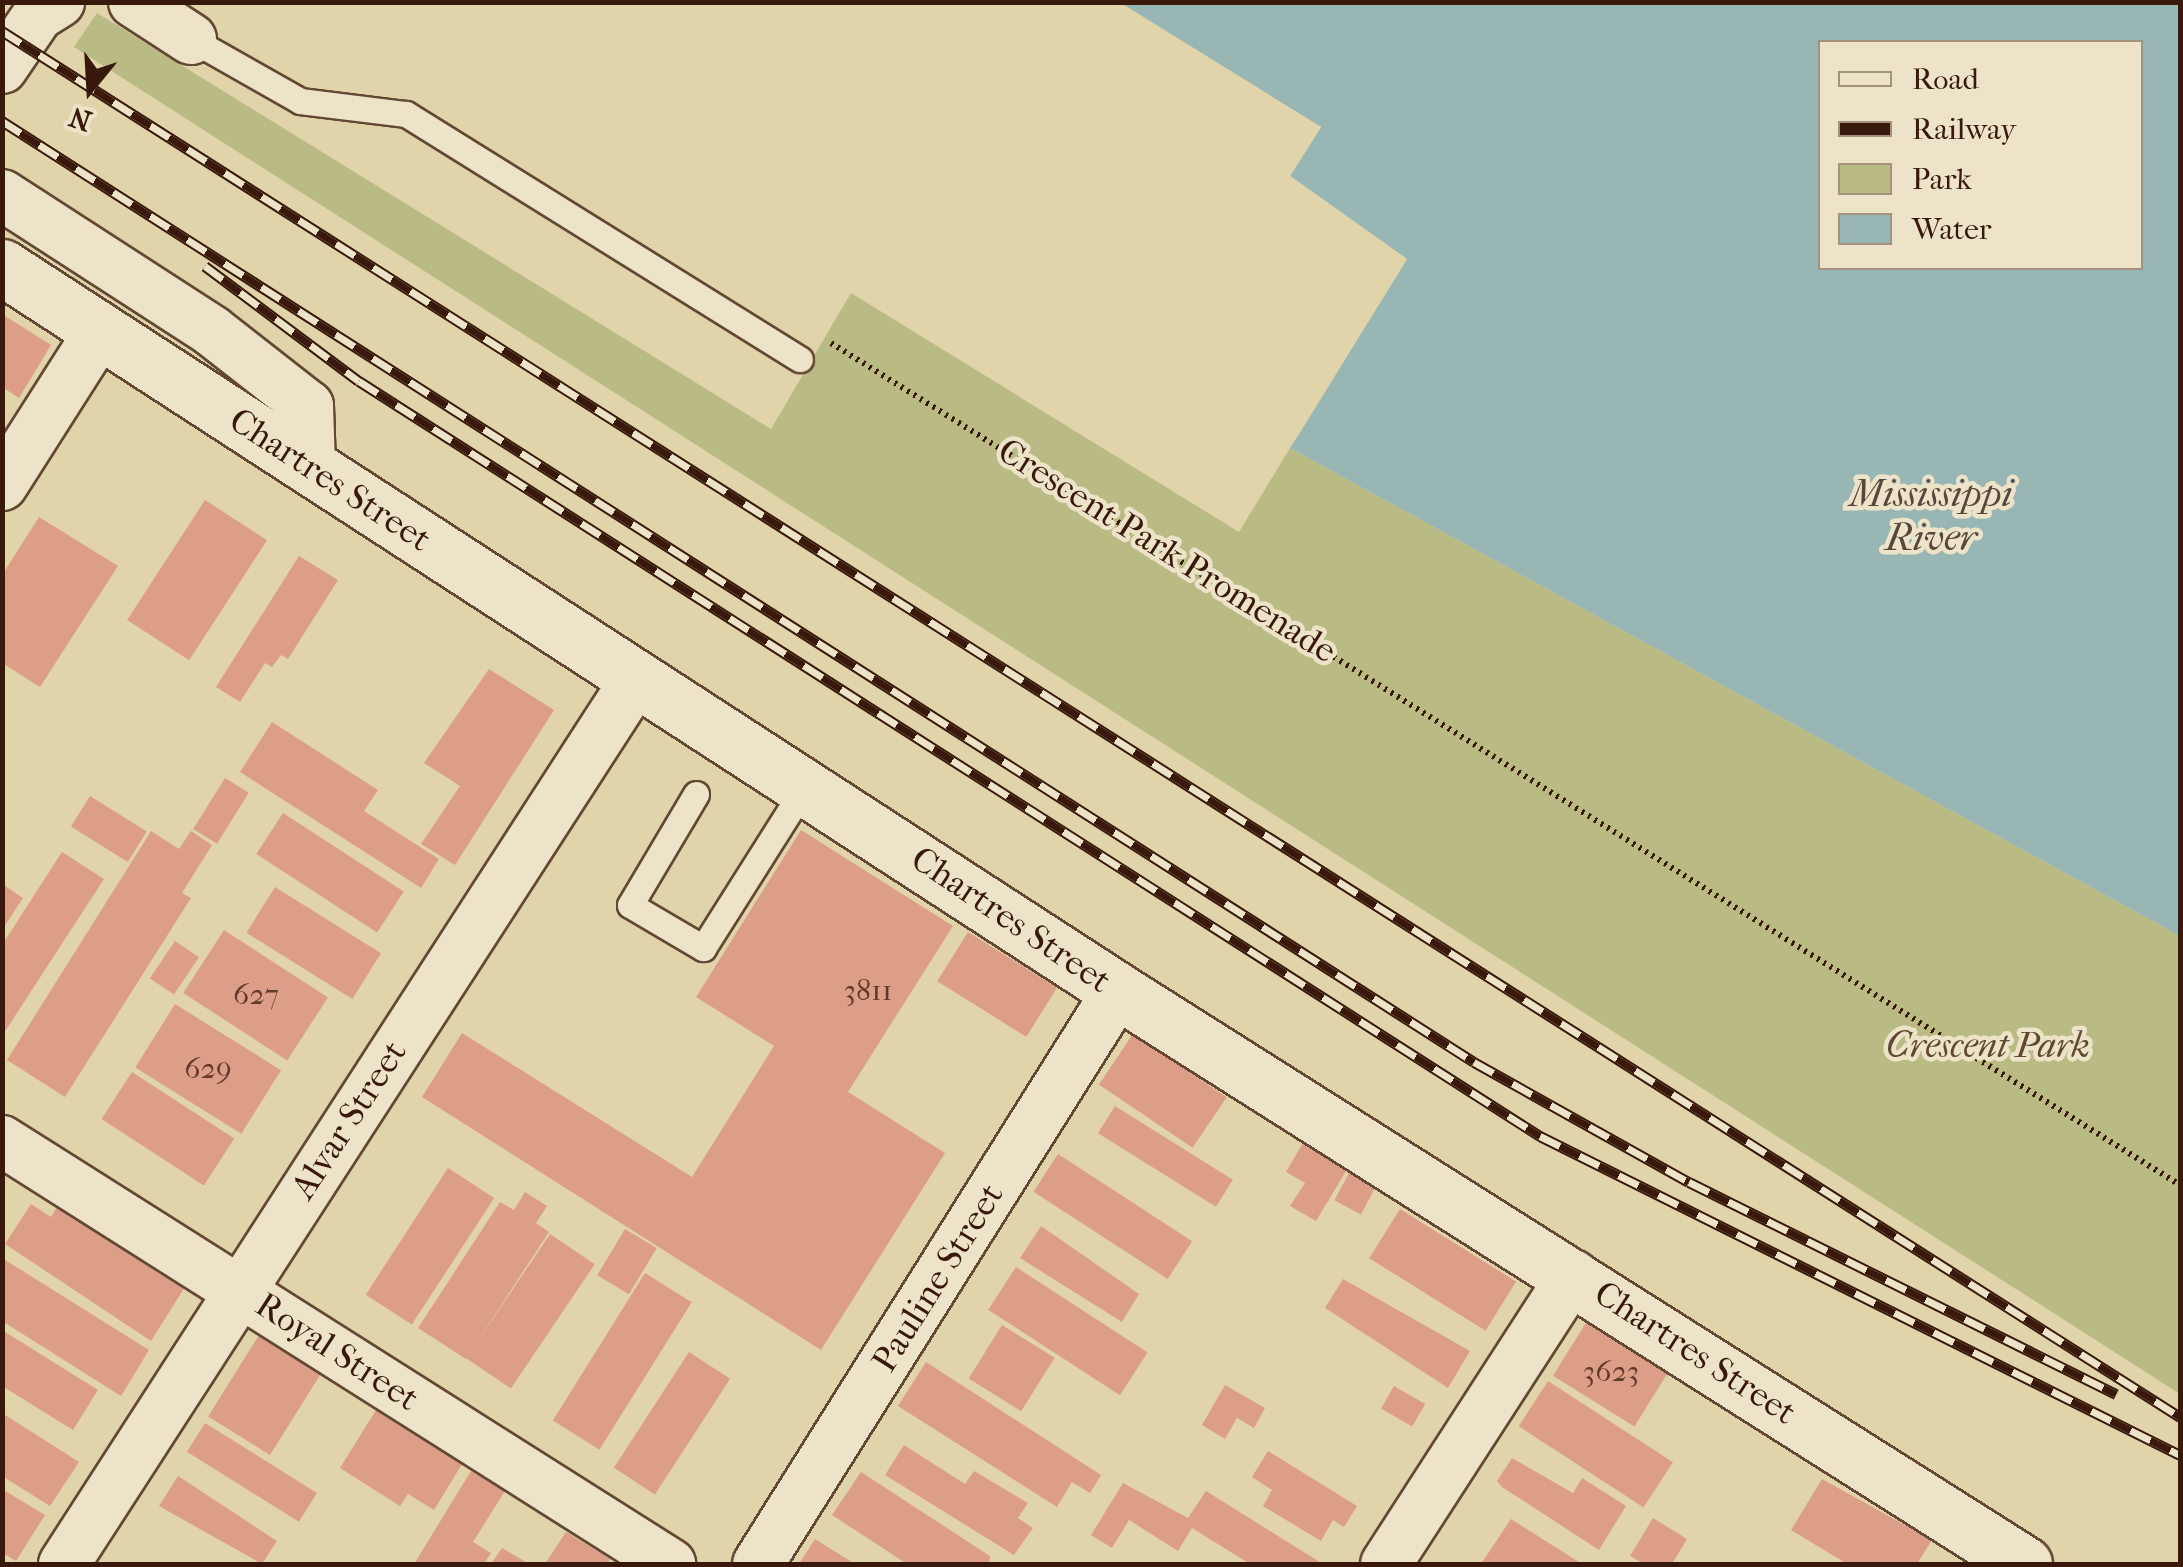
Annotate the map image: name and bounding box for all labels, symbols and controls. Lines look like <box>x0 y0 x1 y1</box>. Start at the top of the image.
north arrow <box>40 40 140 140</box>
legend <box>1818 40 2143 270</box>
text: Road <box>1912 62 1979 97</box>
text: N <box>65 100 96 138</box>
text: Railway <box>1912 112 2016 147</box>
text: Park <box>1912 162 1972 197</box>
text: Water <box>1912 212 1992 247</box>
street label: Chartres Street <box>221 399 439 561</box>
street label: Crescent Park Promenade <box>990 430 1344 672</box>
water label: Mississippi River <box>1850 471 2012 560</box>
street label: Chartres Street <box>903 838 1119 1002</box>
house number: 3811 <box>844 973 892 1009</box>
house number: 627 <box>233 977 279 1013</box>
park label: Crescent Park <box>1886 1025 2090 1067</box>
street label: Alvar Street <box>282 1033 416 1207</box>
house number: 629 <box>184 1051 232 1087</box>
street label: Pauline Street <box>863 1176 1013 1380</box>
street label: Chartres Street <box>1586 1272 1804 1434</box>
street label: Royal Street <box>248 1284 426 1420</box>
house number: 3623 <box>1583 1354 1639 1390</box>

